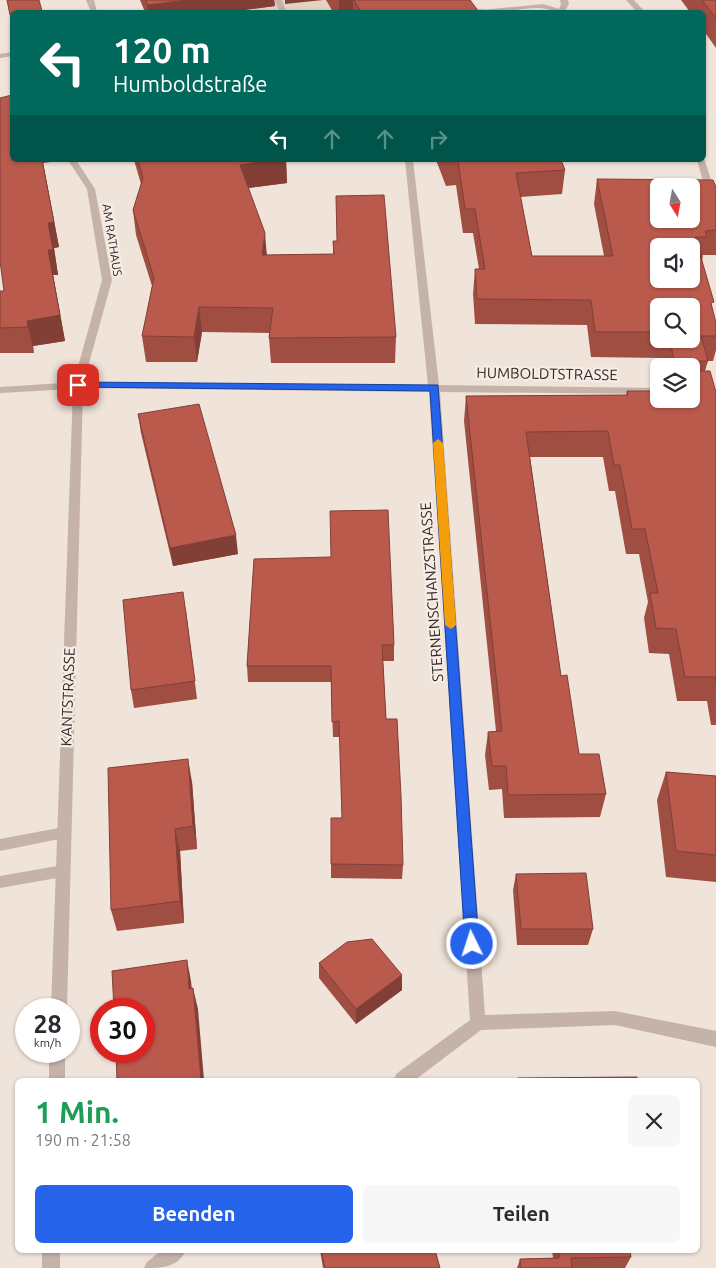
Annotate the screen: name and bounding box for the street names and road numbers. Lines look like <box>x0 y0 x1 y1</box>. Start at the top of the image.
street label: AM RATHAUS <box>100 203 125 277</box>
street label: HUMBOLDTSTRASSE <box>476 364 618 383</box>
street label: STERNENSCHANZSTRASSE <box>417 501 446 683</box>
street label: KANTSTRASSE <box>57 647 78 747</box>

